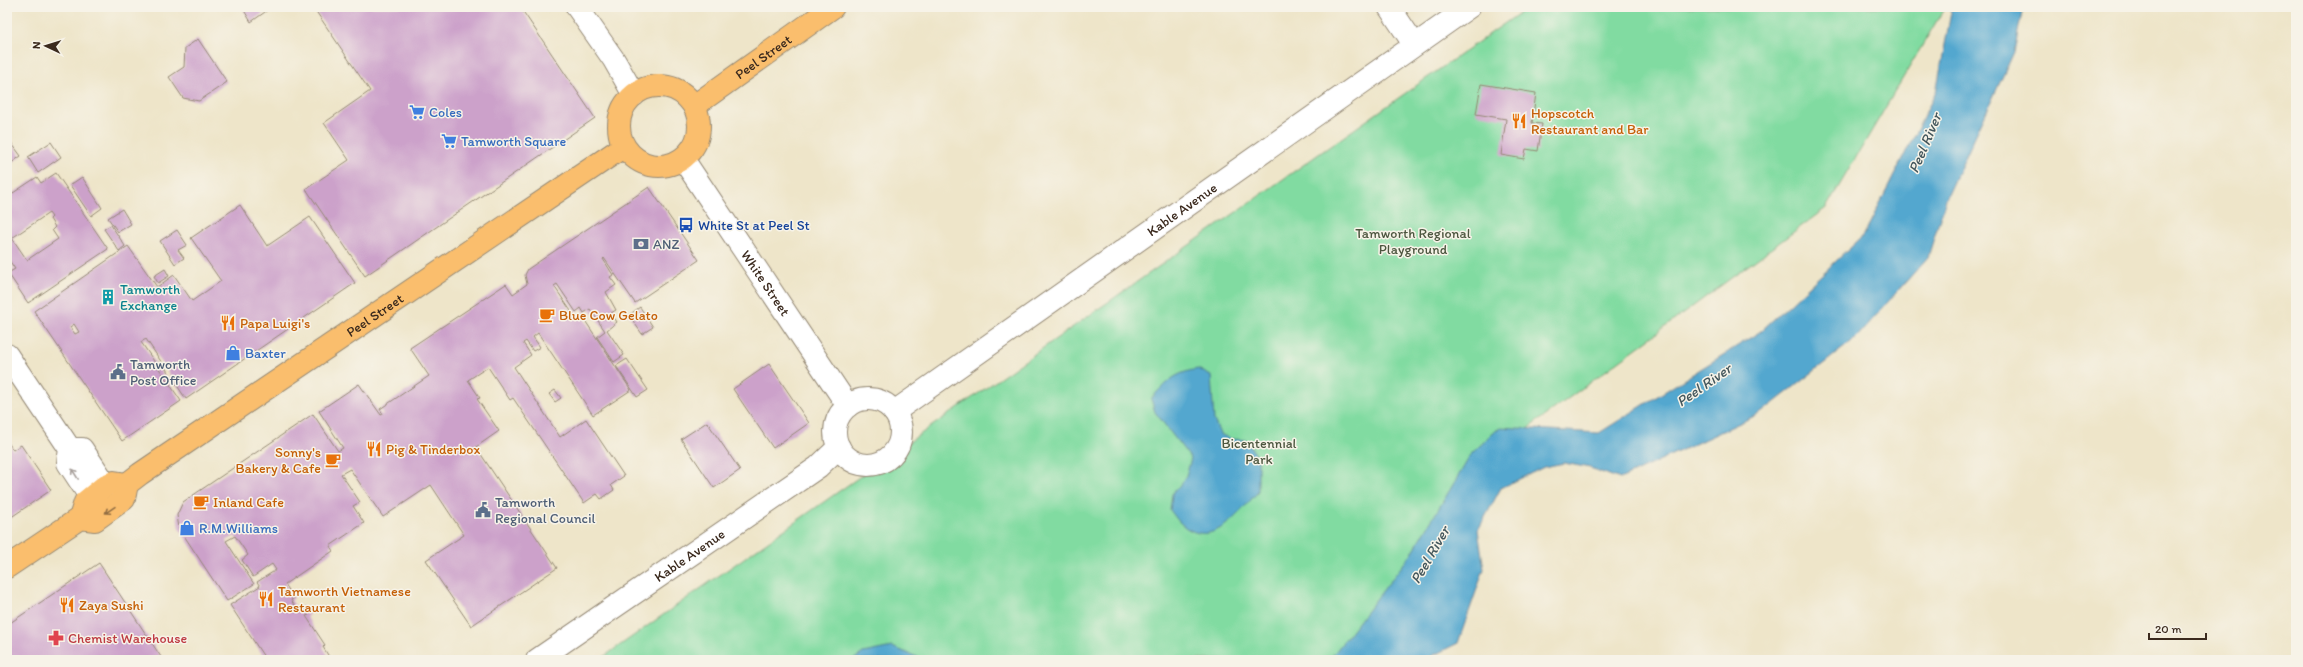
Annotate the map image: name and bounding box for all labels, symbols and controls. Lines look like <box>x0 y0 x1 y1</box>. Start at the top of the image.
north arrow <box>26 26 66 66</box>
street label: Peel Street <box>732 31 795 83</box>
text: N <box>30 41 43 50</box>
supermarket icon: Coles <box>408 103 426 121</box>
place label: Coles <box>429 104 462 121</box>
place label: Hopscotch Restaurant and Bar <box>1531 105 1649 138</box>
water label: Peel River <box>1904 109 1946 176</box>
restaurant icon: Hopscotch Restaurant and Bar <box>1510 112 1528 130</box>
supermarket icon: Tamworth Square <box>440 132 458 150</box>
place label: Tamworth Square <box>461 133 567 150</box>
street label: Kable Avenue <box>1143 179 1220 240</box>
bus stop icon: White St at Peel St <box>677 216 695 234</box>
place label: White St at Peel St <box>698 217 810 234</box>
park label: Tamworth Regional Playground <box>1355 225 1471 258</box>
bank icon: ANZ <box>632 235 650 253</box>
place label: ANZ <box>653 236 679 253</box>
street label: White Street <box>738 247 794 319</box>
place label: Tamworth Exchange <box>120 281 180 314</box>
building icon: Tamworth Exchange <box>99 288 117 306</box>
street label: Peel Street <box>343 290 407 340</box>
cafe icon: Blue Cow Gelato <box>538 306 556 324</box>
place label: Blue Cow Gelato <box>559 307 658 324</box>
restaurant icon: Papa Luigi's <box>219 314 237 332</box>
place label: Papa Luigi's <box>240 315 310 332</box>
shop icon: Baxter <box>224 344 242 362</box>
place label: Baxter <box>245 345 286 362</box>
place label: Tamworth Post Office <box>130 356 197 389</box>
water label: Peel River <box>1673 358 1737 410</box>
public building icon: Tamworth Post Office <box>109 363 127 381</box>
park label: Bicentennial Park <box>1221 435 1297 468</box>
restaurant icon: Pig & Tinderbox <box>365 440 383 458</box>
place label: Pig & Tinderbox <box>386 441 480 458</box>
place label: Sonny's Bakery & Cafe <box>235 444 321 477</box>
cafe icon: Sonny's Bakery & Cafe <box>324 451 342 469</box>
one-way arrow <box>71 469 80 480</box>
cafe icon: Inland Cafe <box>192 493 210 511</box>
place label: Inland Cafe <box>213 494 284 511</box>
place label: Tamworth Regional Council <box>495 494 596 527</box>
public building icon: Tamworth Regional Council <box>474 501 492 519</box>
one-way arrow <box>105 506 116 514</box>
shop icon: R.M.Williams <box>178 519 196 537</box>
place label: R.M.Williams <box>199 520 278 537</box>
water label: Peel River <box>1406 521 1455 587</box>
street label: Kable Avenue <box>651 525 728 585</box>
place label: Tamworth Vietnamese Restaurant <box>278 583 411 616</box>
restaurant icon: Tamworth Vietnamese Restaurant <box>257 590 275 608</box>
restaurant icon: Zaya Sushi <box>58 596 76 614</box>
place label: Zaya Sushi <box>79 597 144 614</box>
scale bar <box>2149 615 2206 641</box>
text: 20 m <box>2155 622 2182 636</box>
pharmacy icon: Chemist Warehouse <box>47 629 65 647</box>
place label: Chemist Warehouse <box>68 630 188 647</box>

